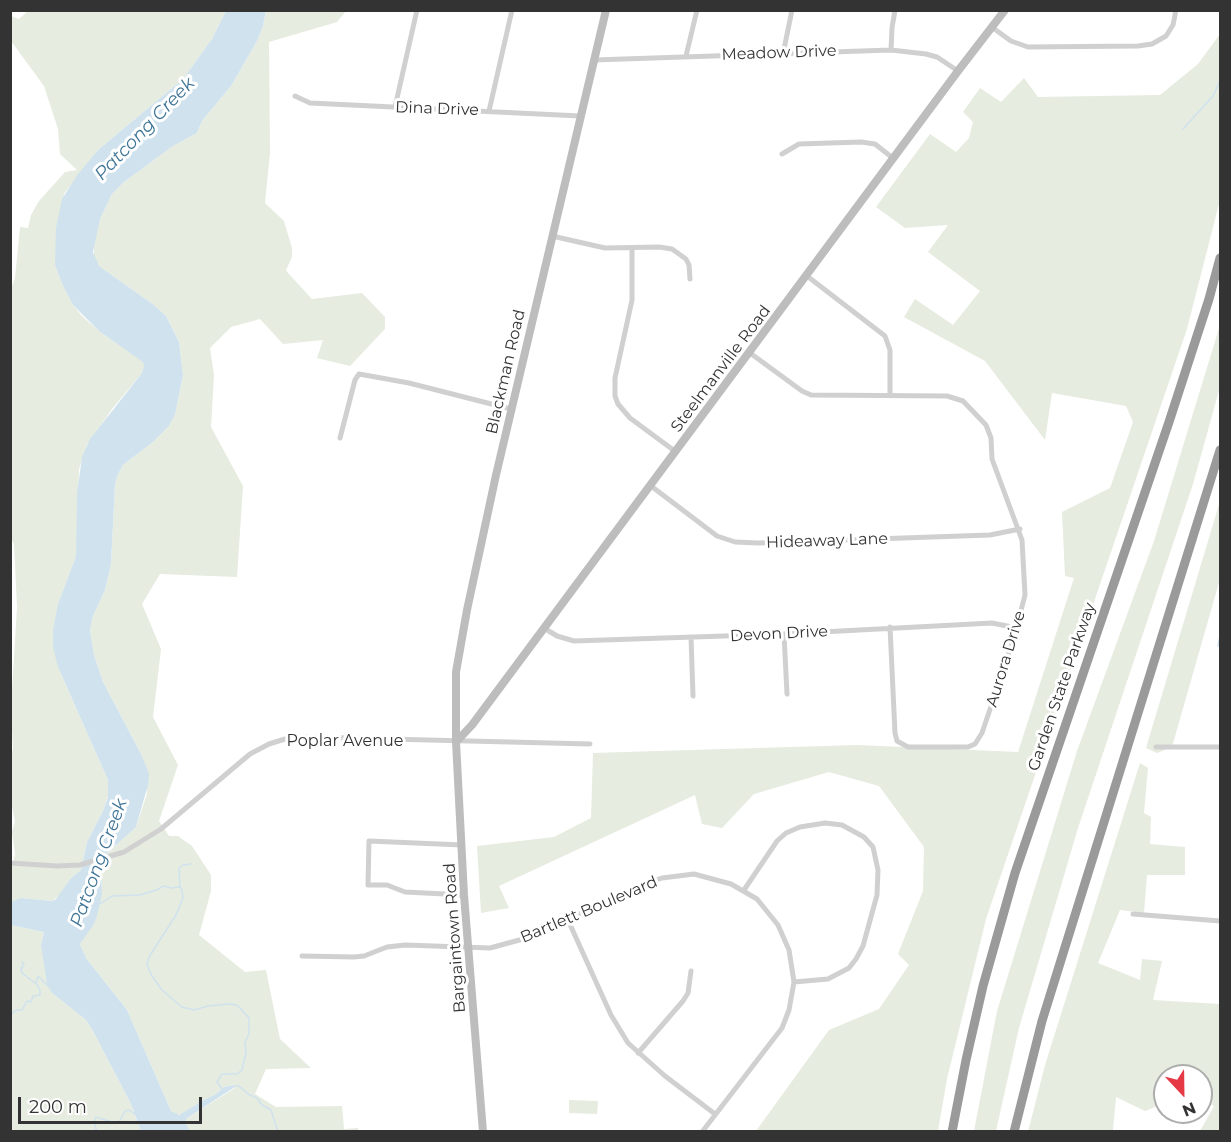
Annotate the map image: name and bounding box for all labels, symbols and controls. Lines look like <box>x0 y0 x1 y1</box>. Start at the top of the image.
street label: Meadow Drive <box>721 41 837 65</box>
water label: Patcong Creek <box>90 73 200 185</box>
street label: Dina Drive <box>395 98 479 120</box>
street label: Steelmanville Road <box>667 302 775 436</box>
street label: Blackman Road <box>482 308 530 436</box>
street label: Hideaway Lane <box>766 529 888 553</box>
street label: Garden State Parkway <box>1024 600 1100 774</box>
street label: Aurora Drive <box>982 609 1030 709</box>
street label: Devon Drive <box>730 622 828 646</box>
street label: Poplar Avenue <box>287 731 403 751</box>
water label: Patcong Creek <box>66 796 132 930</box>
street label: Bargaintown Road <box>440 862 470 1014</box>
street label: Bartlett Boulevard <box>518 872 660 948</box>
north arrow <box>1153 1064 1213 1124</box>
scale bar <box>21 1085 206 1123</box>
text: 200 m <box>29 1096 87 1118</box>
text: N <box>1180 1098 1199 1121</box>

